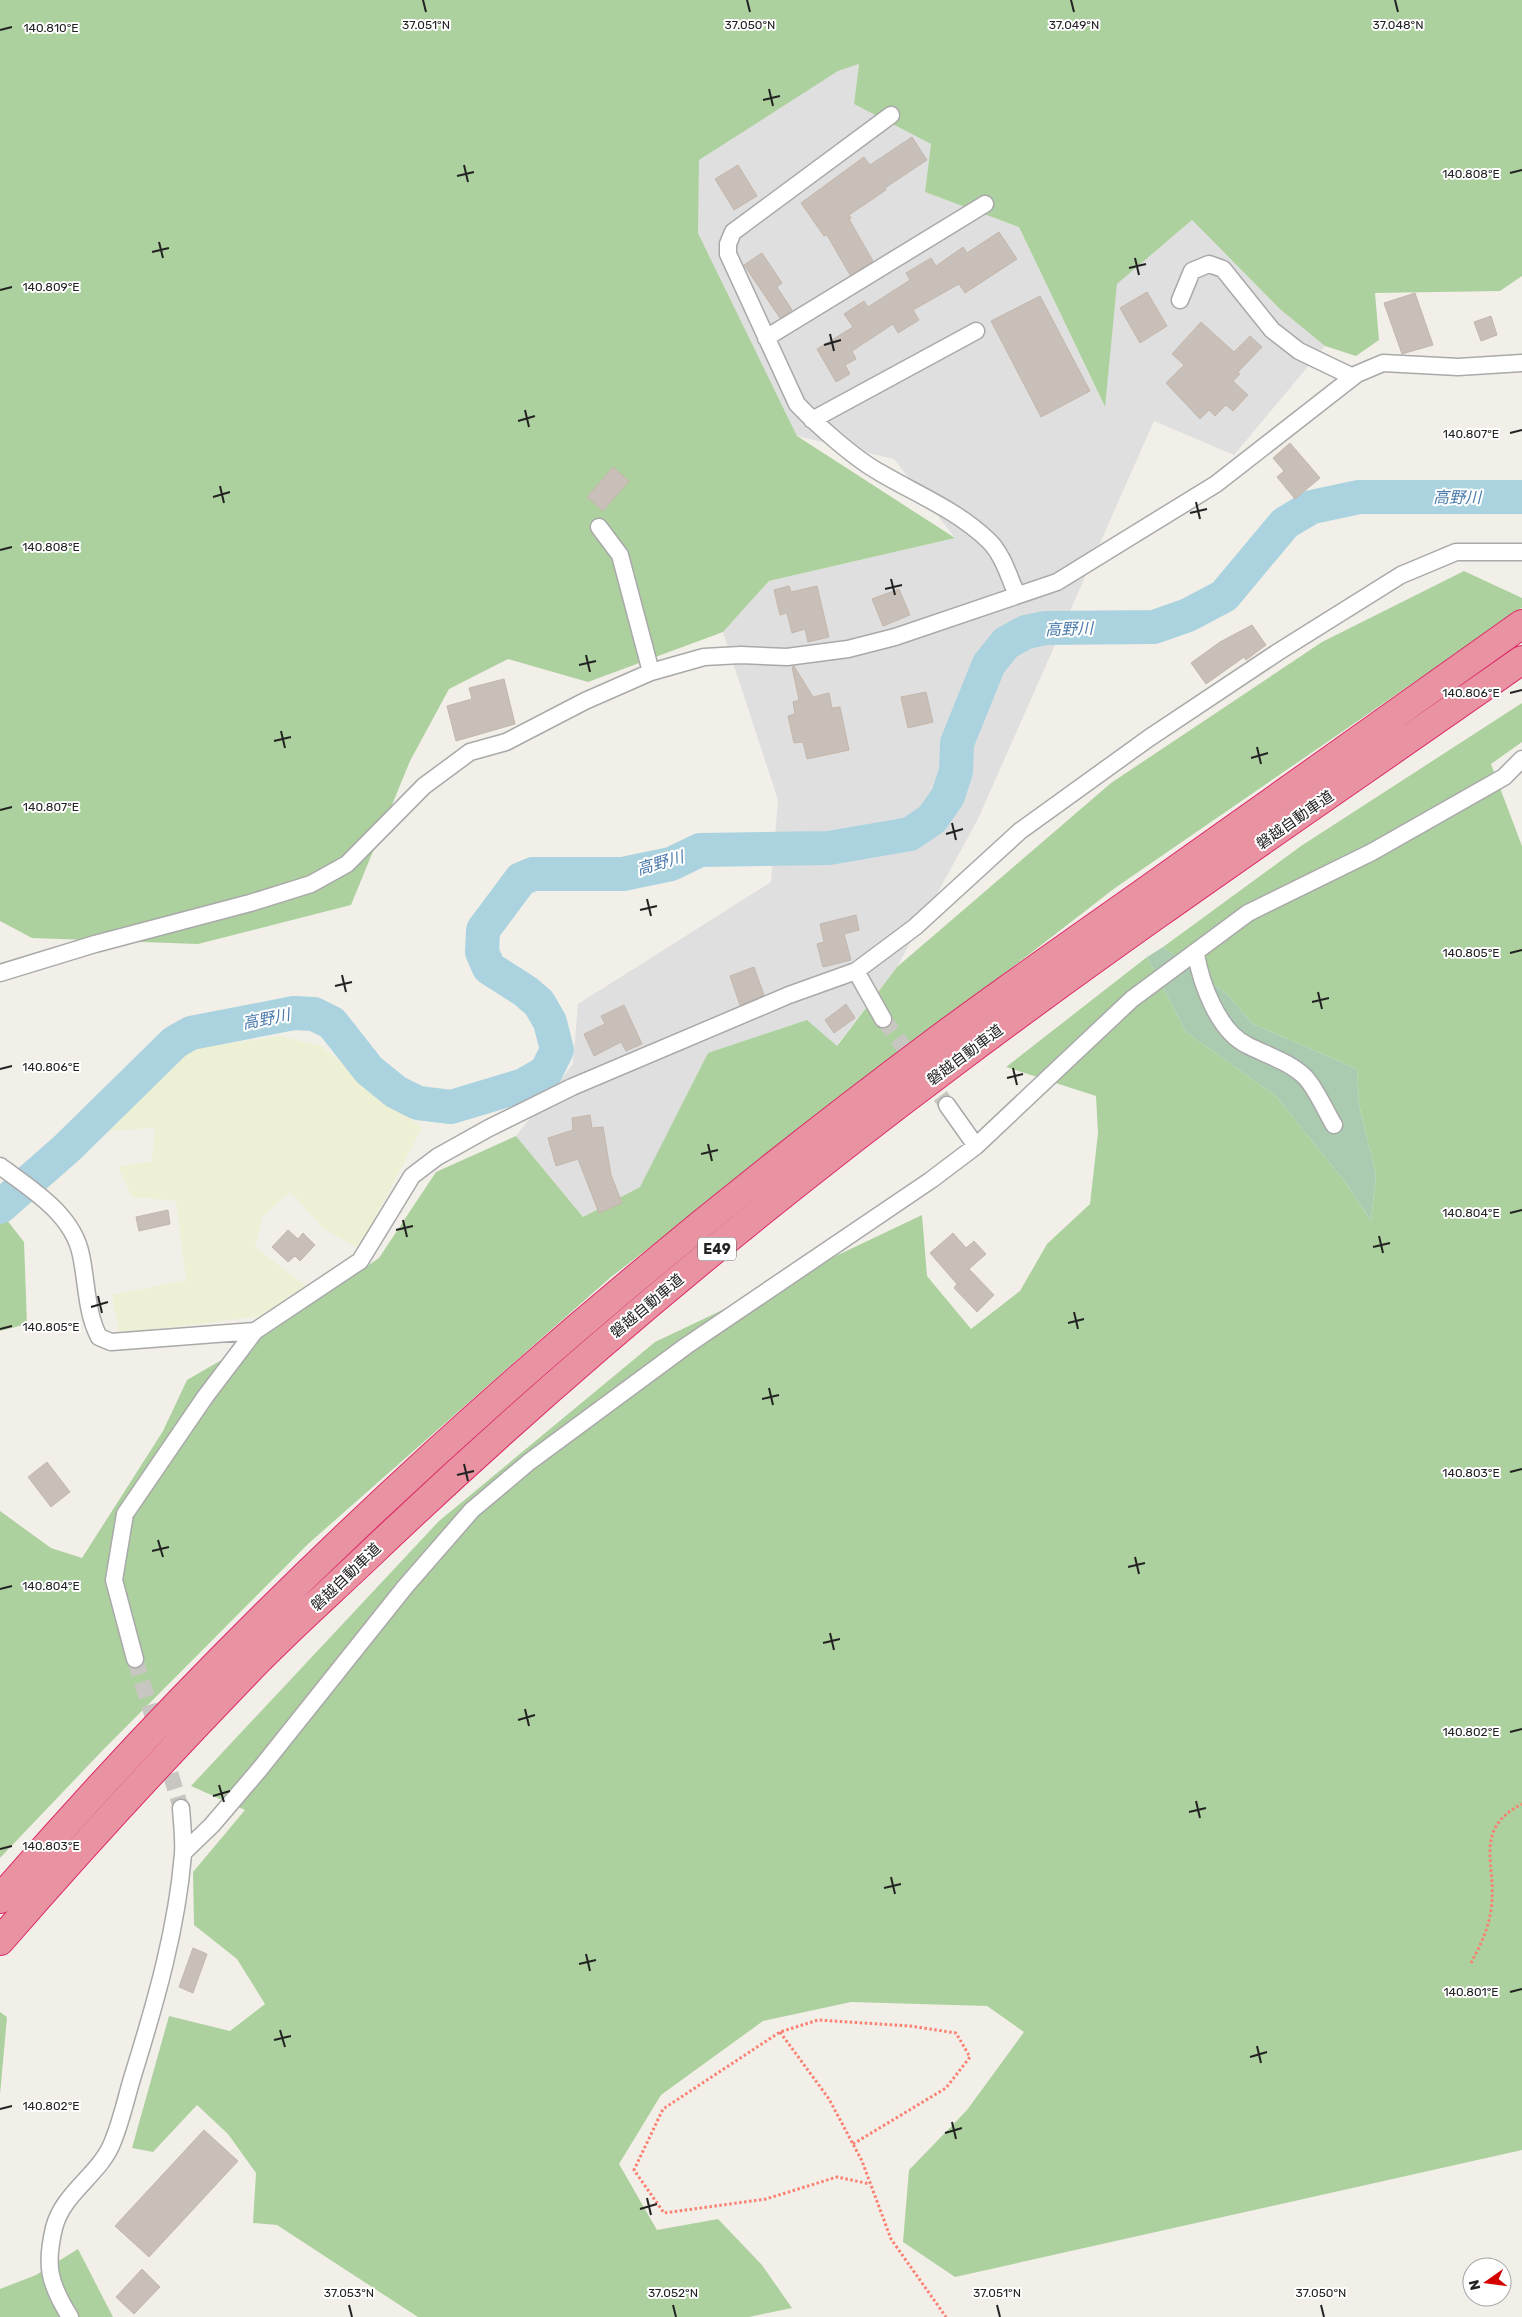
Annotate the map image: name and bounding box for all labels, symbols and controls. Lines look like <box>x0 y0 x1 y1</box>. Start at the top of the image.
text: 37.051°N <box>402 18 450 32</box>
text: 37.050°N <box>725 18 775 32</box>
text: 37.049°N <box>1049 18 1099 32</box>
text: 37.048°N <box>1372 18 1424 32</box>
text: 140.810°E <box>23 21 79 35</box>
text: 140.808°E <box>1442 167 1500 181</box>
text: 140.809°E <box>22 280 80 294</box>
text: 140.807°E <box>1443 427 1499 441</box>
water label: 高野川 <box>1433 488 1483 507</box>
text: 140.808°E <box>22 540 80 554</box>
water label: 高野川 <box>1045 619 1095 639</box>
text: 140.806°E <box>1442 686 1500 700</box>
street label: 磐越自動車道 <box>1253 787 1337 853</box>
text: 140.807°E <box>23 800 79 814</box>
water label: 高野川 <box>634 847 688 879</box>
text: 140.805°E <box>1442 946 1500 960</box>
water label: 高野川 <box>241 1005 293 1033</box>
street label: 磐越自動車道 <box>924 1021 1006 1089</box>
text: 140.806°E <box>22 1060 80 1074</box>
text: 140.804°E <box>1442 1206 1500 1220</box>
road number: E49 <box>698 1238 736 1260</box>
street label: 磐越自動車道 <box>607 1270 687 1342</box>
text: 140.805°E <box>22 1320 80 1334</box>
text: 140.803°E <box>1442 1466 1500 1480</box>
street label: 磐越自動車道 <box>307 1539 385 1615</box>
text: 140.804°E <box>22 1579 80 1593</box>
text: 140.802°E <box>1442 1725 1500 1739</box>
text: 140.803°E <box>22 1839 80 1853</box>
text: 140.801°E <box>1443 1985 1499 1999</box>
text: 140.802°E <box>22 2099 80 2113</box>
north arrow <box>1462 2257 1512 2307</box>
text: N <box>1465 2278 1484 2292</box>
text: 37.053°N <box>324 2286 374 2300</box>
text: 37.052°N <box>648 2286 698 2300</box>
text: 37.051°N <box>973 2286 1021 2300</box>
text: 37.050°N <box>1296 2286 1346 2300</box>

